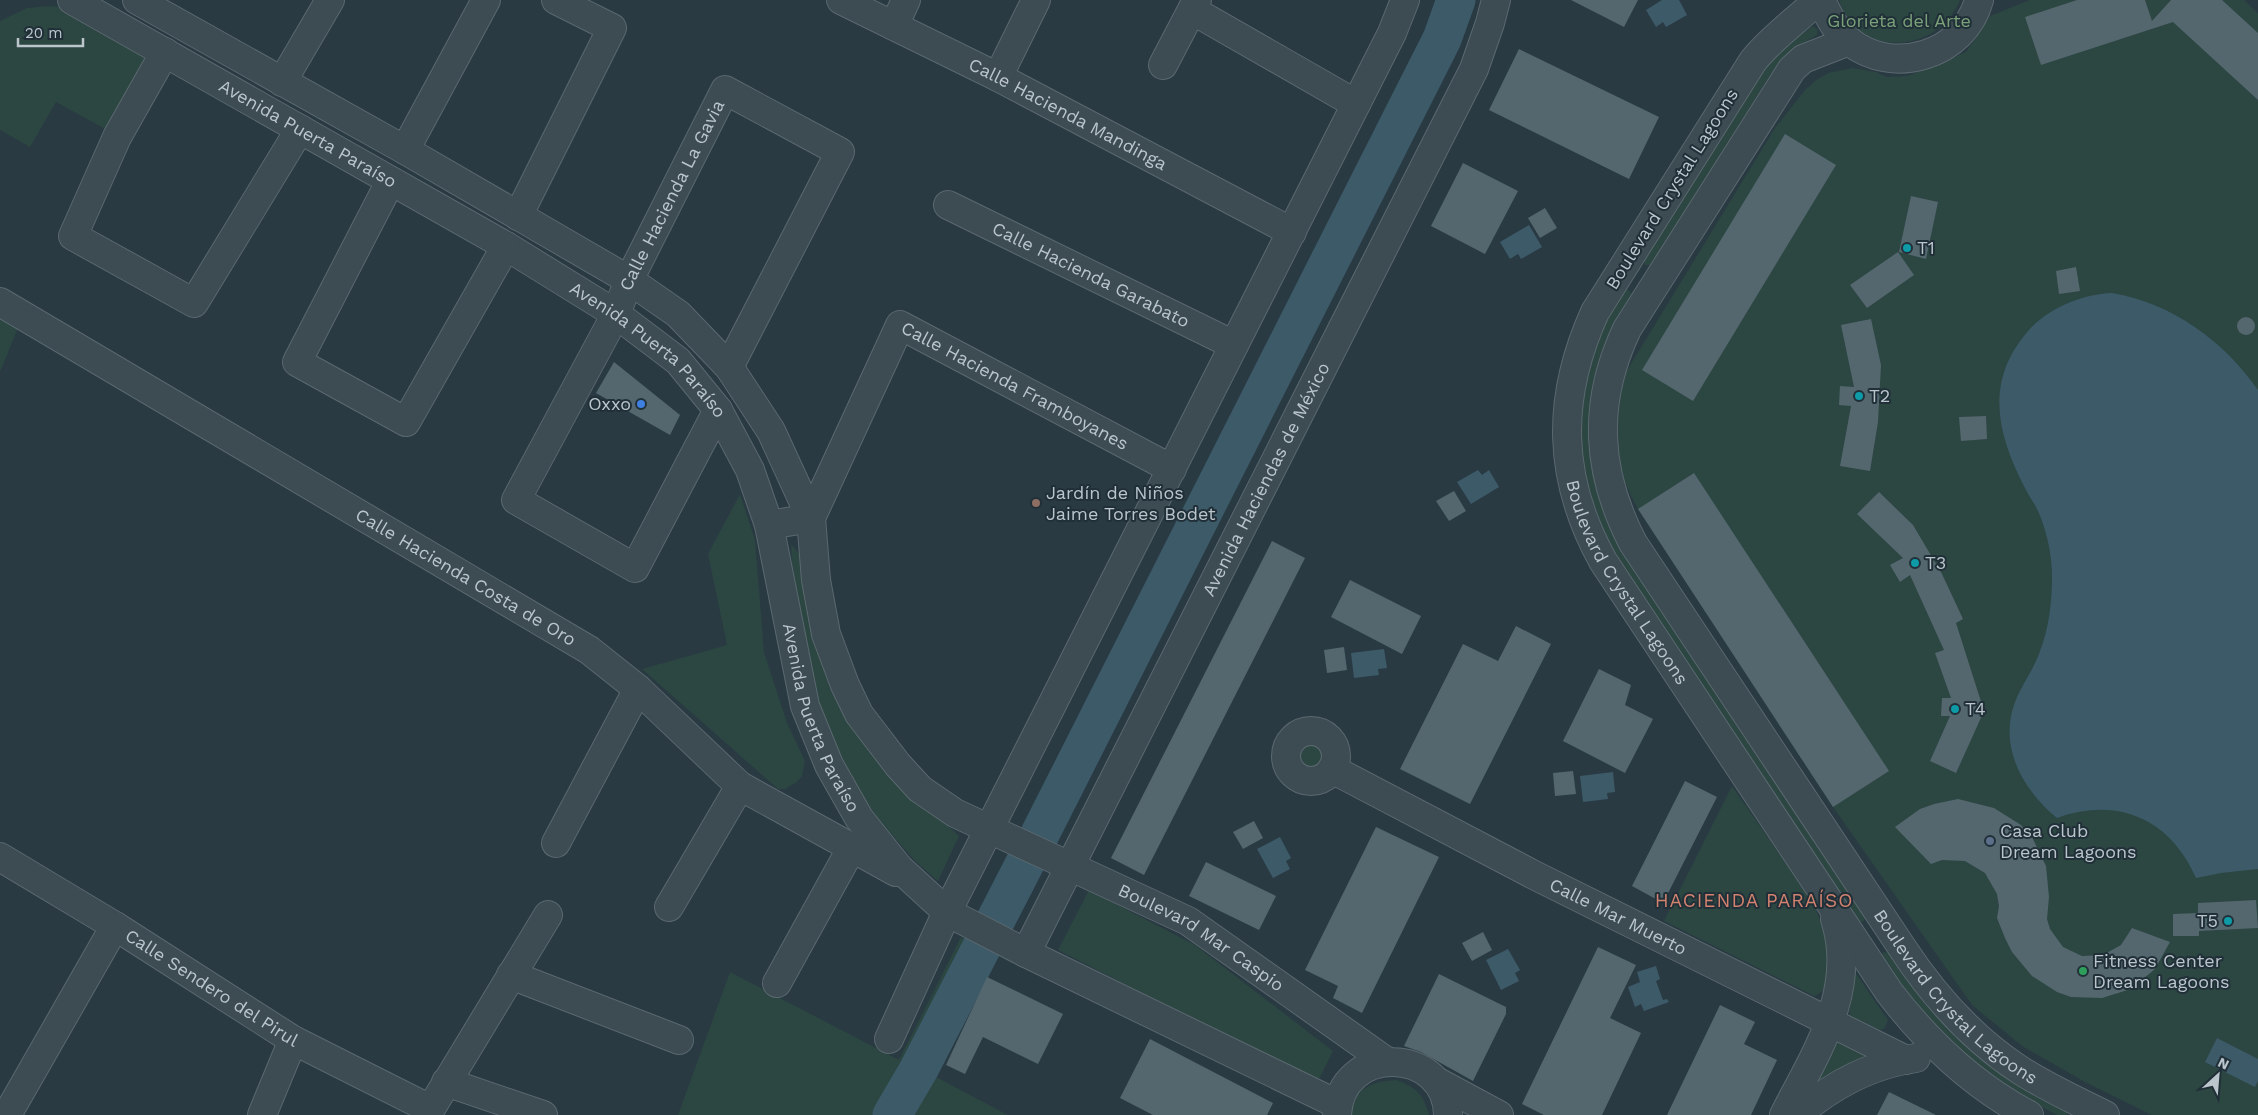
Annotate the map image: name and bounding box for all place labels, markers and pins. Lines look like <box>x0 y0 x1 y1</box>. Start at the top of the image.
place label: T1 <box>1917 237 1935 258</box>
marker: T1 <box>1901 242 1913 254</box>
place label: T2 <box>1869 385 1890 406</box>
marker: T2 <box>1853 390 1865 402</box>
place label: Oxxo <box>588 393 631 414</box>
marker: Oxxo <box>635 398 647 410</box>
place label: Jardín de Niños Jaime Torres Bodet <box>1046 482 1216 524</box>
marker: Jardín de Niños Jaime Torres Bodet <box>1030 497 1042 509</box>
place label: T3 <box>1925 552 1946 573</box>
marker: T3 <box>1909 557 1921 569</box>
place label: T4 <box>1965 698 1986 719</box>
marker: T4 <box>1949 703 1961 715</box>
place label: Casa Club Dream Lagoons <box>2000 820 2137 862</box>
marker: Casa Club Dream Lagoons <box>1984 835 1996 847</box>
place label: T5 <box>2197 910 2218 931</box>
marker: T5 <box>2222 915 2234 927</box>
place label: Fitness Center Dream Lagoons <box>2093 950 2230 992</box>
marker: Fitness Center Dream Lagoons <box>2077 965 2089 977</box>

